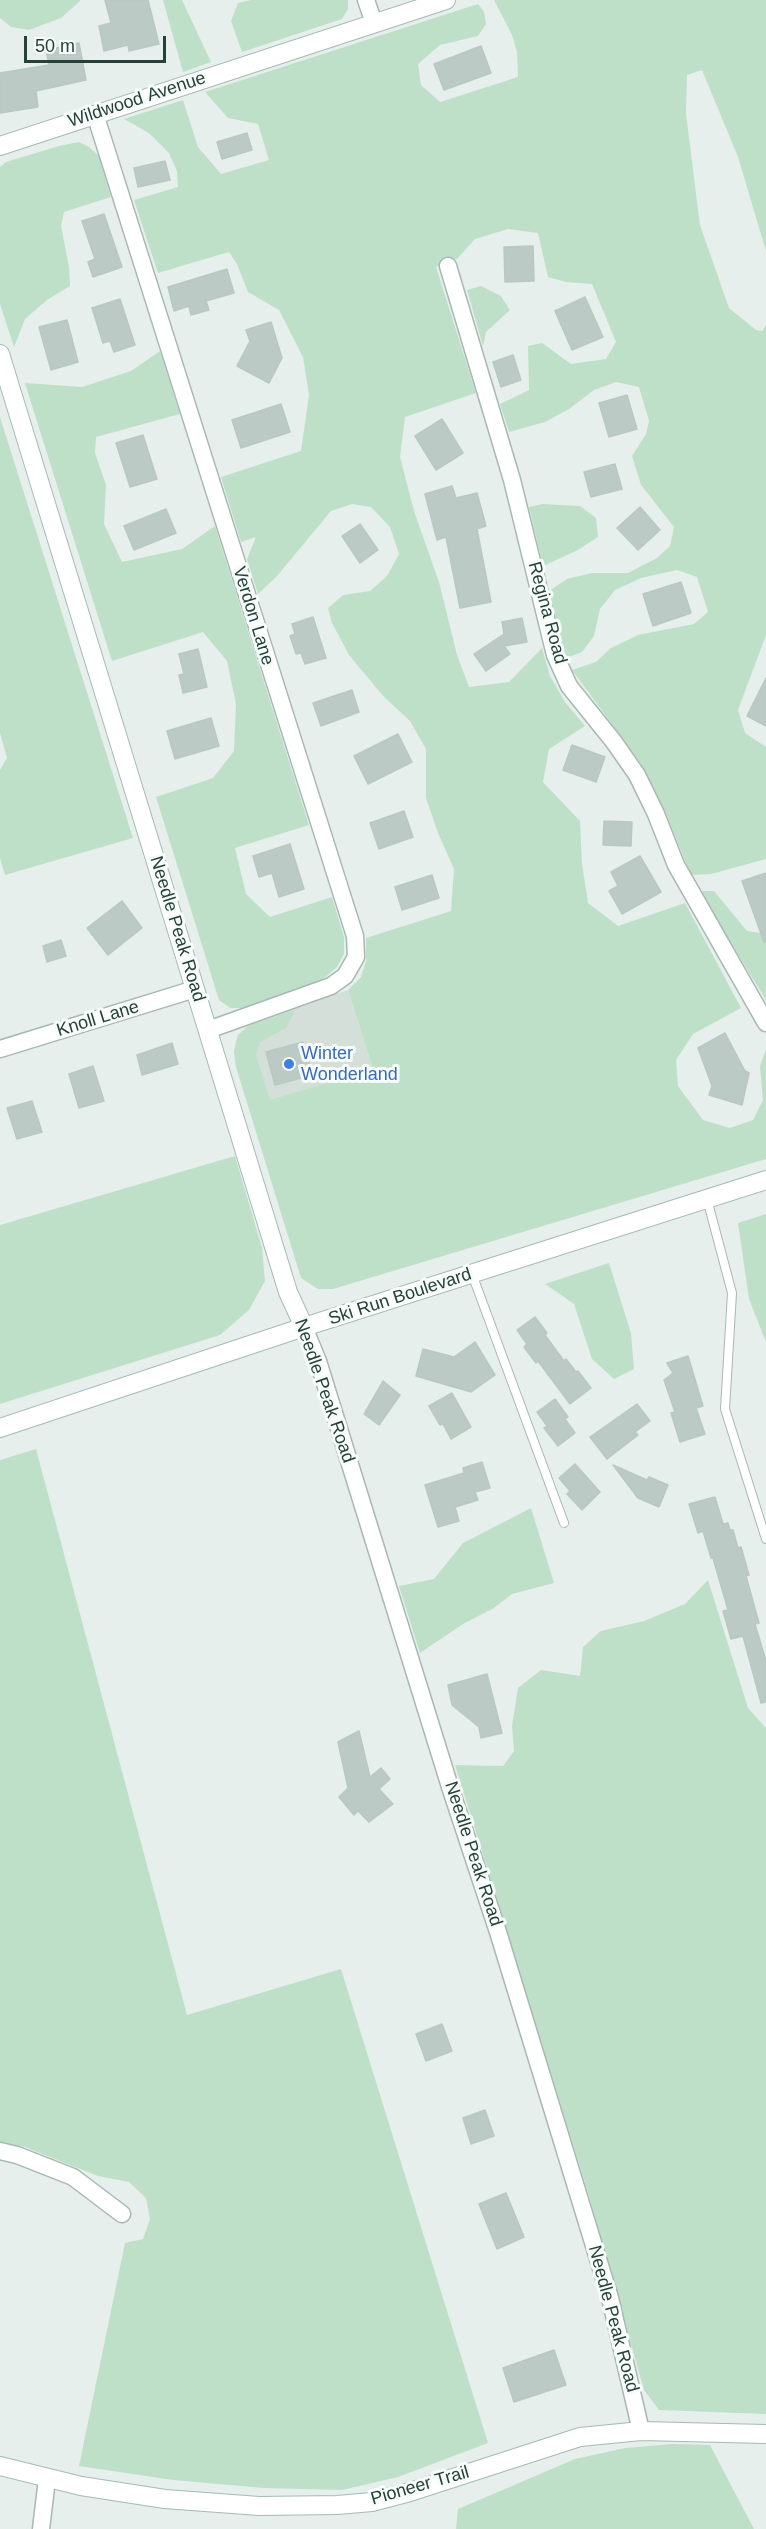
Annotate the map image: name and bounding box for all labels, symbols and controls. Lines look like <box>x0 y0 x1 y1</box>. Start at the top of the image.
scale bar <box>27 24 170 62</box>
text: 50 m <box>35 36 75 56</box>
street label: Wildwood Avenue <box>65 68 209 132</box>
street label: Regina Road <box>523 559 571 667</box>
street label: Verdon Lane <box>228 564 278 668</box>
street label: Needle Peak Road <box>145 854 209 1004</box>
street label: Knoll Lane <box>54 996 142 1042</box>
place label: Winter Wonderland <box>301 1043 398 1086</box>
marker: Winter Wonderland <box>282 1057 296 1071</box>
street label: Ski Run Boulevard <box>326 1264 474 1330</box>
street label: Needle Peak Road <box>289 1316 359 1466</box>
street label: Needle Peak Road <box>439 1779 507 1929</box>
street label: Needle Peak Road <box>583 2243 643 2395</box>
street label: Pioneer Trail <box>368 2462 472 2510</box>

